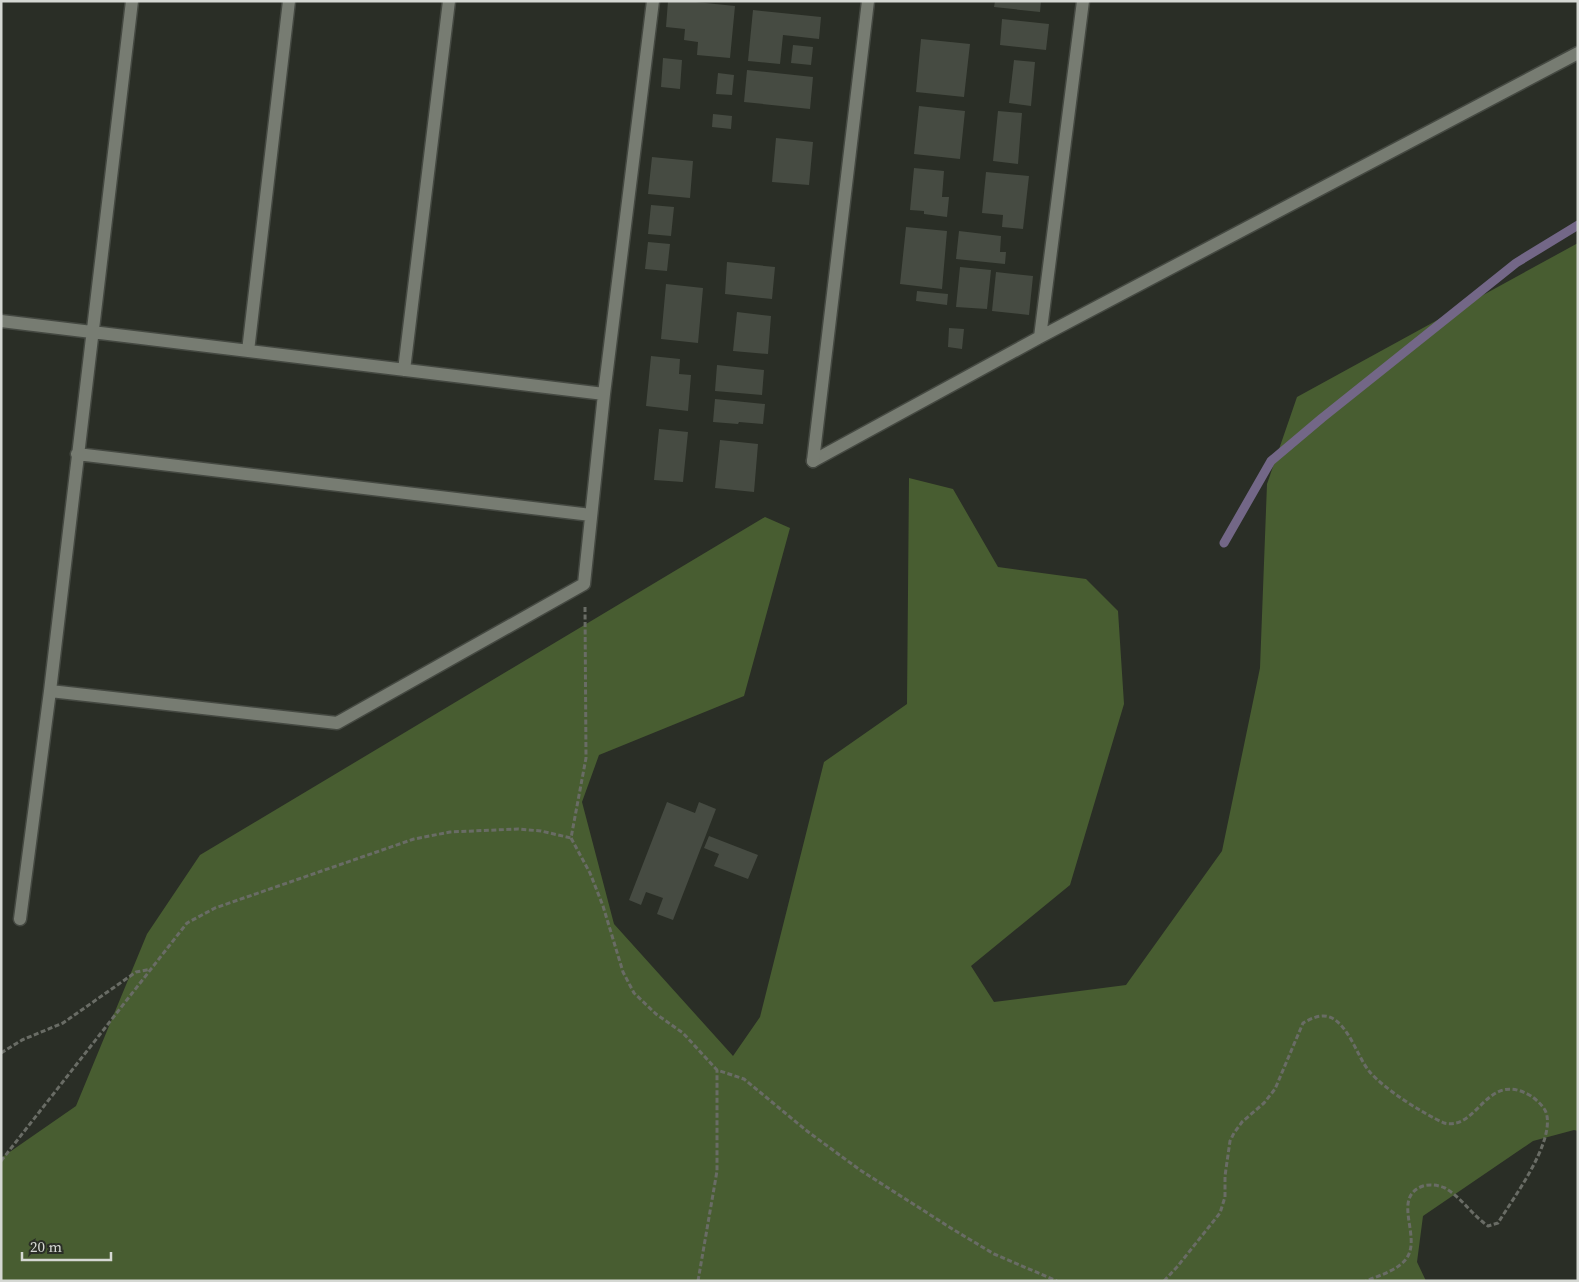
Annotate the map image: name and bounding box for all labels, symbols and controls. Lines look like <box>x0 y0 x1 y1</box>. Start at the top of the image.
scale bar <box>22 1230 111 1262</box>
text: 20 m <box>30 1236 62 1257</box>

